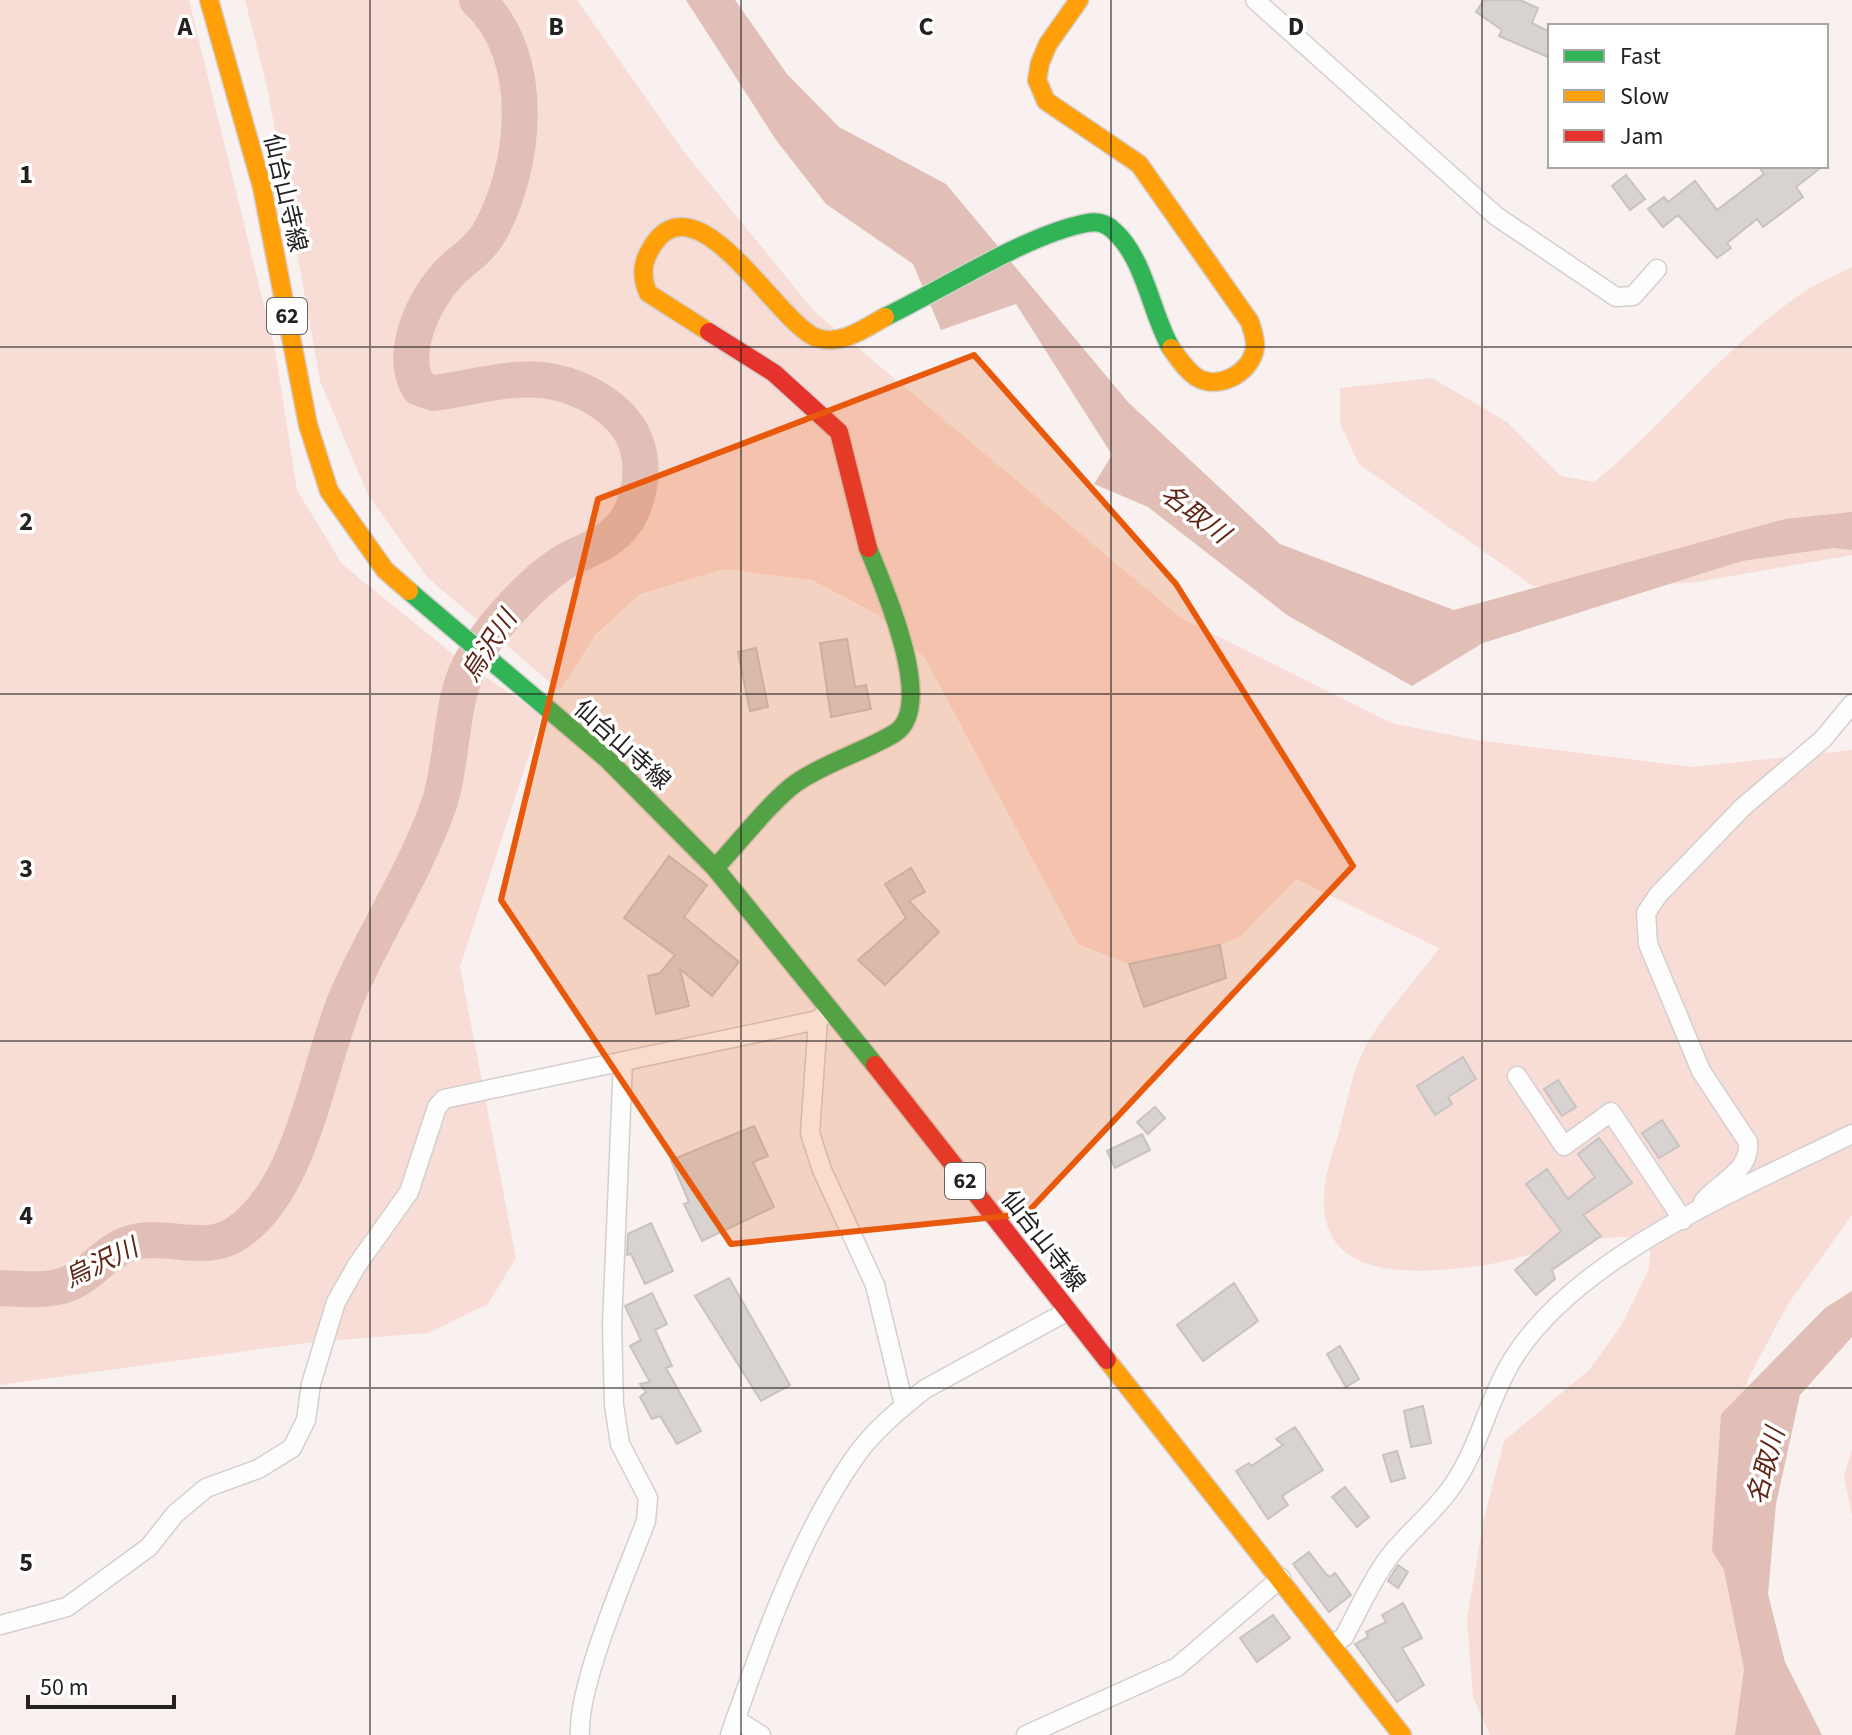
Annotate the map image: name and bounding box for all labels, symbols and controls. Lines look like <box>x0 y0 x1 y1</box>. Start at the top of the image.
text: A <box>177 8 194 45</box>
text: B <box>548 8 564 45</box>
text: C <box>918 8 934 45</box>
text: D <box>1288 8 1304 45</box>
legend <box>1548 24 1828 168</box>
text: Fast <box>1620 39 1661 74</box>
text: Slow <box>1620 79 1669 114</box>
text: Jam <box>1620 119 1664 154</box>
street label: 仙台山寺線 <box>254 131 316 255</box>
text: 1 <box>19 156 33 193</box>
road number: 62 <box>267 298 307 334</box>
water label: 名取川 <box>1153 476 1240 554</box>
text: 2 <box>19 503 33 540</box>
water label: 烏沢川 <box>452 601 527 689</box>
street label: 仙台山寺線 <box>566 692 678 798</box>
text: 3 <box>19 850 33 887</box>
road number: 62 <box>945 1163 985 1199</box>
street label: 仙台山寺線 <box>992 1183 1094 1299</box>
text: 4 <box>19 1197 33 1234</box>
water label: 烏沢川 <box>58 1228 147 1297</box>
water label: 名取川 <box>1738 1421 1795 1508</box>
text: 5 <box>19 1544 33 1581</box>
scale bar <box>28 1659 174 1709</box>
text: 50 m <box>40 1670 89 1705</box>

